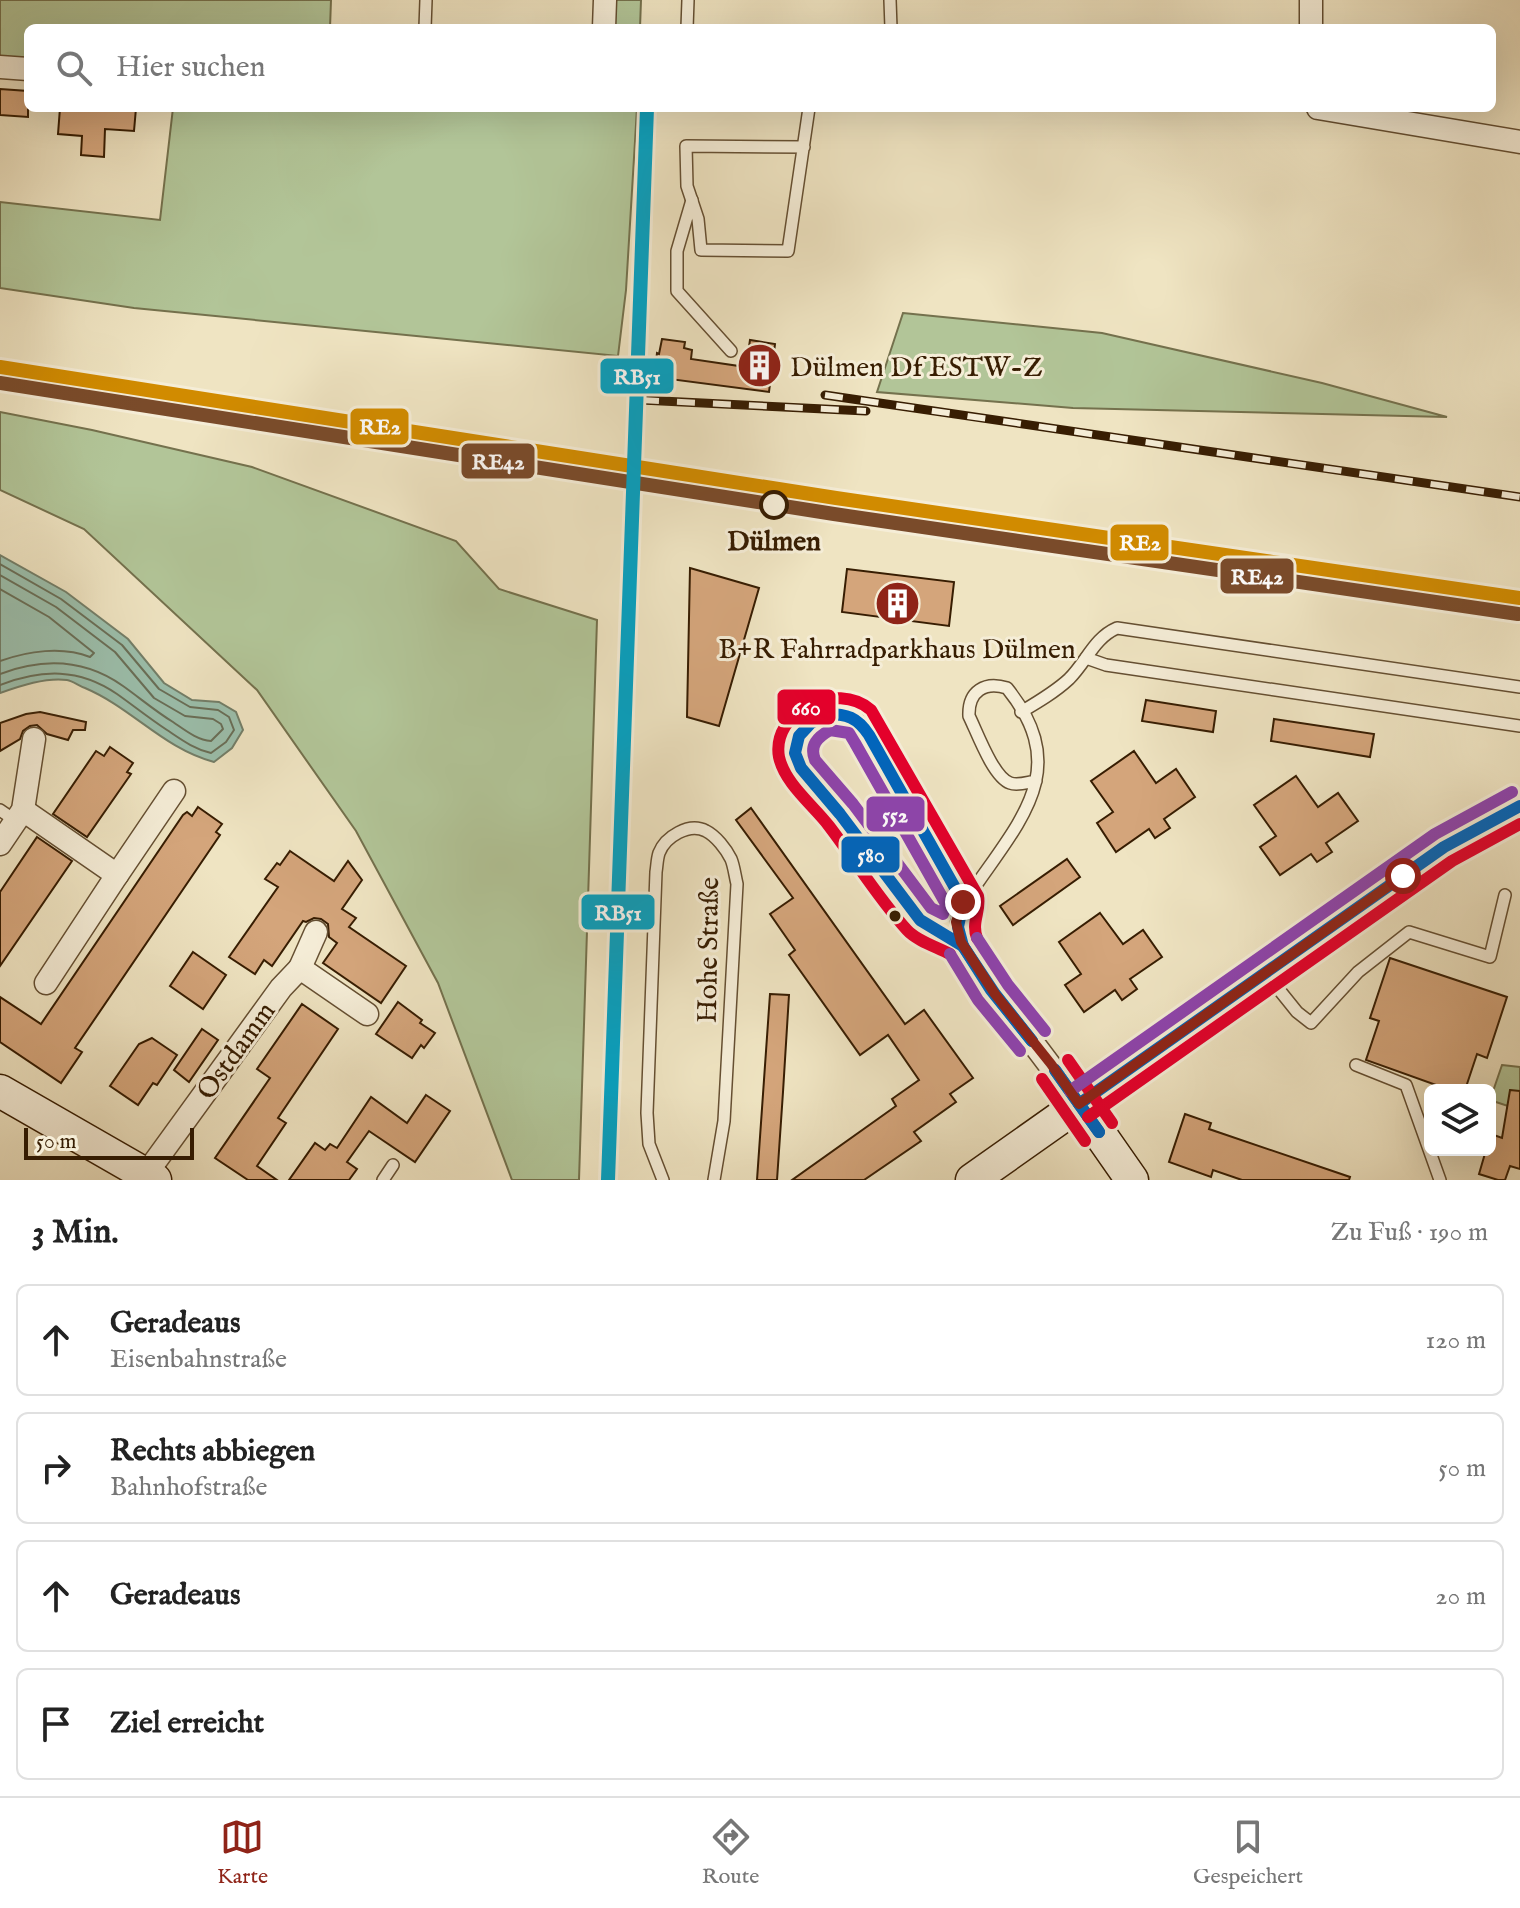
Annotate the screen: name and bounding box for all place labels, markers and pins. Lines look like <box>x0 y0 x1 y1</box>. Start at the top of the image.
building icon: Dülmen Df ESTW-Z <box>735 342 783 390</box>
place label: Dülmen Df ESTW-Z <box>790 351 1043 386</box>
marker: Dülmen <box>760 491 788 519</box>
place label: Dülmen <box>727 525 821 560</box>
building icon: B+R Fahrradparkhaus Dülmen <box>873 579 921 627</box>
place label: B+R Fahrradparkhaus Dülmen <box>718 633 1076 668</box>
unlabelled marker <box>887 908 903 924</box>

